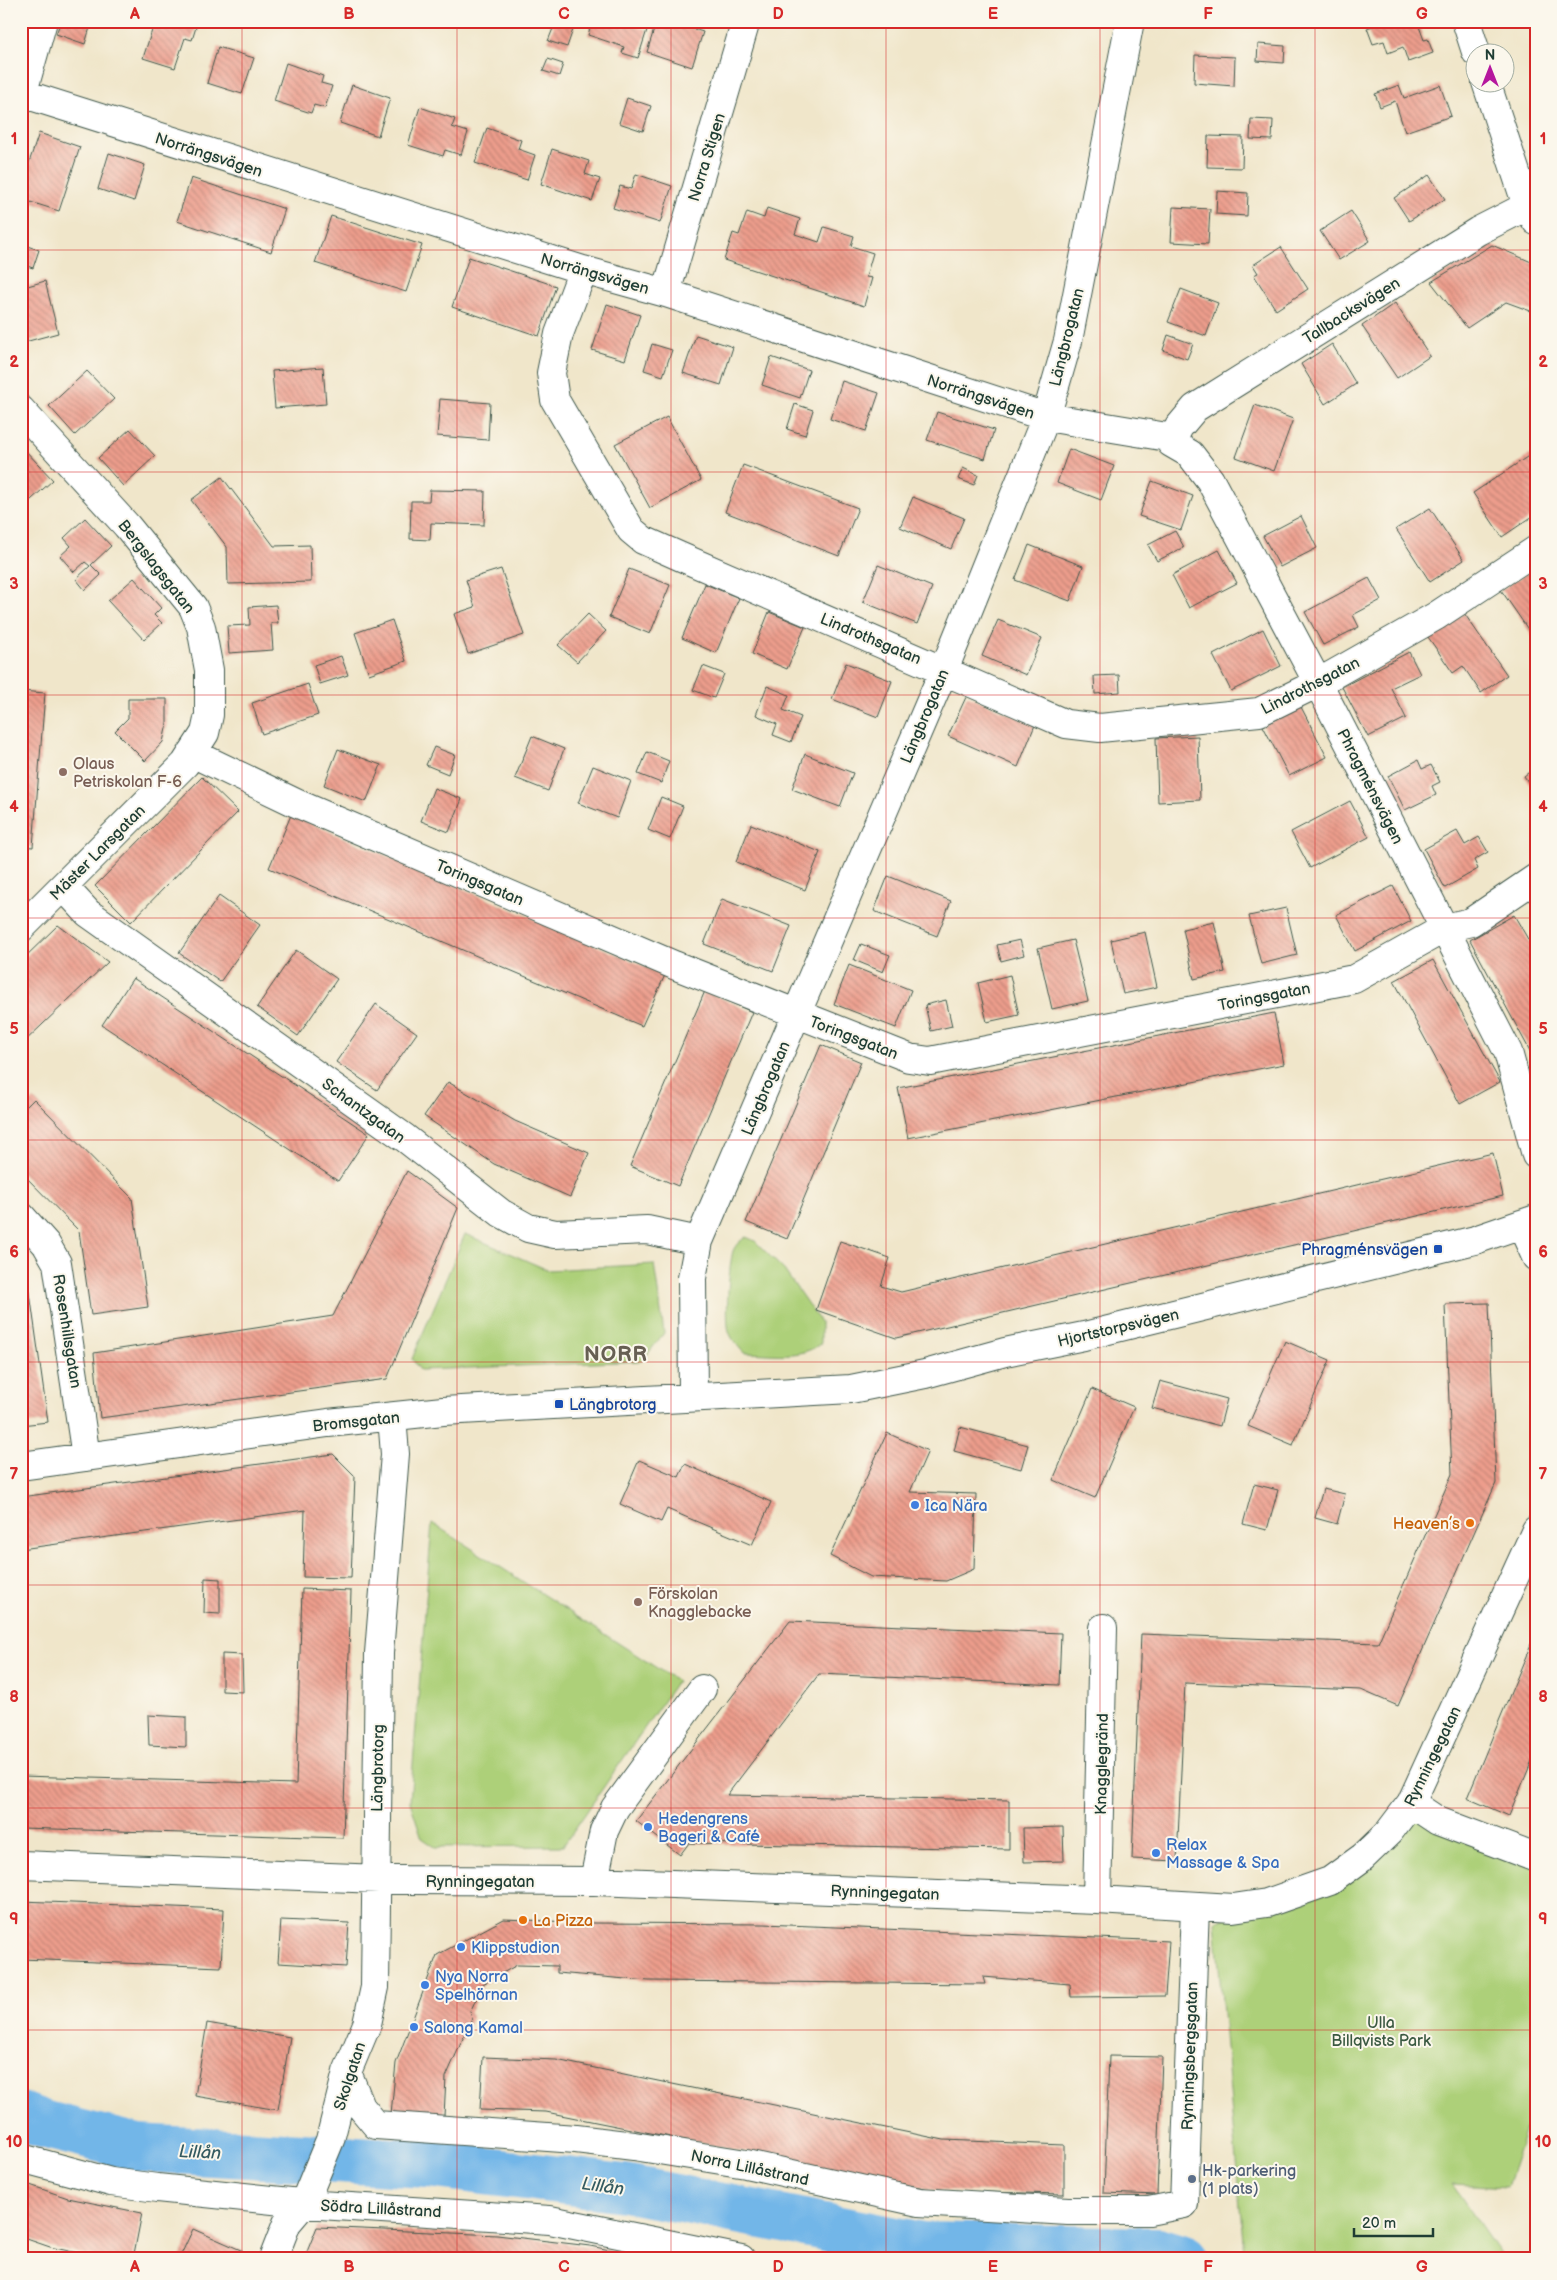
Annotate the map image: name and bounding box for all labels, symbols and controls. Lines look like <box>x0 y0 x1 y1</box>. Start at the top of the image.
text: A <box>129 5 140 24</box>
text: B <box>343 5 355 24</box>
text: C <box>558 5 570 24</box>
text: D <box>772 5 784 24</box>
text: E <box>988 5 998 24</box>
text: F <box>1203 5 1213 24</box>
text: G <box>1416 5 1428 24</box>
north arrow <box>1464 42 1514 92</box>
text: N <box>1485 47 1495 64</box>
street label: Norra Stigen <box>685 111 730 204</box>
street label: Norrängsvägen <box>152 129 265 182</box>
text: 1 <box>11 130 17 149</box>
text: 1 <box>1540 130 1546 149</box>
street label: Norrängsvägen <box>538 250 651 299</box>
street label: Tallbacksvägen <box>1300 274 1404 349</box>
street label: Längbrogatan <box>1046 286 1089 388</box>
text: 2 <box>9 353 19 372</box>
text: 2 <box>1538 353 1548 372</box>
street label: Norrängsvägen <box>924 371 1037 424</box>
street label: Bergslagsgatan <box>113 516 198 618</box>
text: 3 <box>9 575 19 594</box>
text: 3 <box>1538 575 1548 594</box>
street label: Lindrothsgatan <box>817 610 924 669</box>
street label: Lindrothsgatan <box>1258 653 1363 719</box>
street label: Längbrogatan <box>897 667 954 767</box>
street label: Phragménsvägen <box>1332 726 1407 847</box>
place label: Olaus Petriskolan F-6 <box>73 755 182 792</box>
marker: Olaus Petriskolan F-6 <box>57 766 69 778</box>
text: 4 <box>9 798 19 817</box>
text: 4 <box>1538 798 1548 817</box>
street label: Mäster Larsgatan <box>46 801 150 905</box>
street label: Toringsgatan <box>433 856 526 910</box>
street label: Toringsgatan <box>1217 979 1312 1016</box>
street label: Toringsgatan <box>806 1013 901 1064</box>
text: 5 <box>9 1020 19 1039</box>
text: 5 <box>1538 1020 1548 1039</box>
street label: Längbrogatan <box>738 1039 795 1139</box>
street label: Schantzgatan <box>318 1075 408 1148</box>
place label: Phragménsvägen <box>1301 1241 1428 1260</box>
text: 6 <box>9 1243 19 1262</box>
marker: Phragménsvägen <box>1432 1243 1444 1255</box>
text: 6 <box>1538 1243 1548 1262</box>
street label: Rosenhillsgatan <box>48 1273 85 1390</box>
street label: Hjortstorpsvägen <box>1056 1305 1181 1352</box>
district label: NORR <box>584 1342 648 1367</box>
place label: Längbrotorg <box>569 1396 657 1415</box>
marker: Längbrotorg <box>553 1398 565 1410</box>
street label: Bromsgatan <box>312 1408 401 1437</box>
text: 7 <box>10 1465 19 1484</box>
text: 7 <box>1539 1465 1548 1484</box>
place label: Ica Nära <box>925 1497 987 1516</box>
marker: Ica Nära <box>909 1499 921 1511</box>
place label: Heaven’s <box>1393 1515 1460 1534</box>
marker: Heaven’s <box>1464 1517 1476 1529</box>
place label: Förskolan Knagglebacke <box>648 1585 752 1622</box>
marker: Förskolan Knagglebacke <box>632 1596 644 1608</box>
text: 8 <box>9 1688 19 1707</box>
text: 8 <box>1538 1688 1548 1707</box>
street label: Rynningegatan <box>1401 1703 1466 1810</box>
street label: Knagglegränd <box>1092 1713 1113 1815</box>
street label: Längbrotorg <box>368 1724 389 1812</box>
place label: Hedengrens Bageri & Café <box>658 1810 760 1847</box>
marker: Hedengrens Bageri & Café <box>642 1821 654 1833</box>
place label: Relax Massage & Spa <box>1166 1836 1279 1873</box>
marker: Relax Massage & Spa <box>1150 1847 1162 1859</box>
street label: Rynningegatan <box>425 1873 535 1892</box>
street label: Rynningegatan <box>830 1882 940 1905</box>
text: 9 <box>9 1910 19 1929</box>
text: 9 <box>1538 1910 1548 1929</box>
place label: La Pizza <box>533 1912 593 1931</box>
marker: La Pizza <box>517 1914 529 1926</box>
place label: Klippstudion <box>471 1939 560 1958</box>
marker: Klippstudion <box>455 1941 467 1953</box>
place label: Nya Norra Spelhörnan <box>435 1968 518 2005</box>
marker: Nya Norra Spelhörnan <box>419 1979 431 1991</box>
street label: Rynningsbergsgatan <box>1178 1981 1203 2131</box>
park label: Ulla Billqvists Park <box>1331 2014 1431 2051</box>
place label: Salong Kamal <box>424 2019 523 2038</box>
marker: Salong Kamal <box>408 2021 420 2033</box>
street label: Skolgatan <box>330 2040 370 2113</box>
text: 10 <box>6 2133 22 2152</box>
text: 10 <box>1535 2133 1551 2152</box>
water label: Lillån <box>178 2141 222 2164</box>
street label: Norra Lillåstrand <box>689 2147 810 2190</box>
place label: Hk-parkering (1 plats) <box>1202 2162 1296 2199</box>
water label: Lillån <box>580 2173 625 2200</box>
marker: Hk-parkering (1 plats) <box>1186 2173 1198 2185</box>
street label: Södra Lillåstrand <box>320 2197 442 2222</box>
scale bar <box>1354 2205 1433 2237</box>
text: 20 m <box>1362 2214 1396 2233</box>
text: A <box>129 2258 140 2277</box>
text: B <box>343 2258 355 2277</box>
text: C <box>558 2258 570 2277</box>
text: D <box>772 2258 784 2277</box>
text: E <box>988 2258 998 2277</box>
text: F <box>1203 2258 1213 2277</box>
text: G <box>1416 2258 1428 2277</box>

